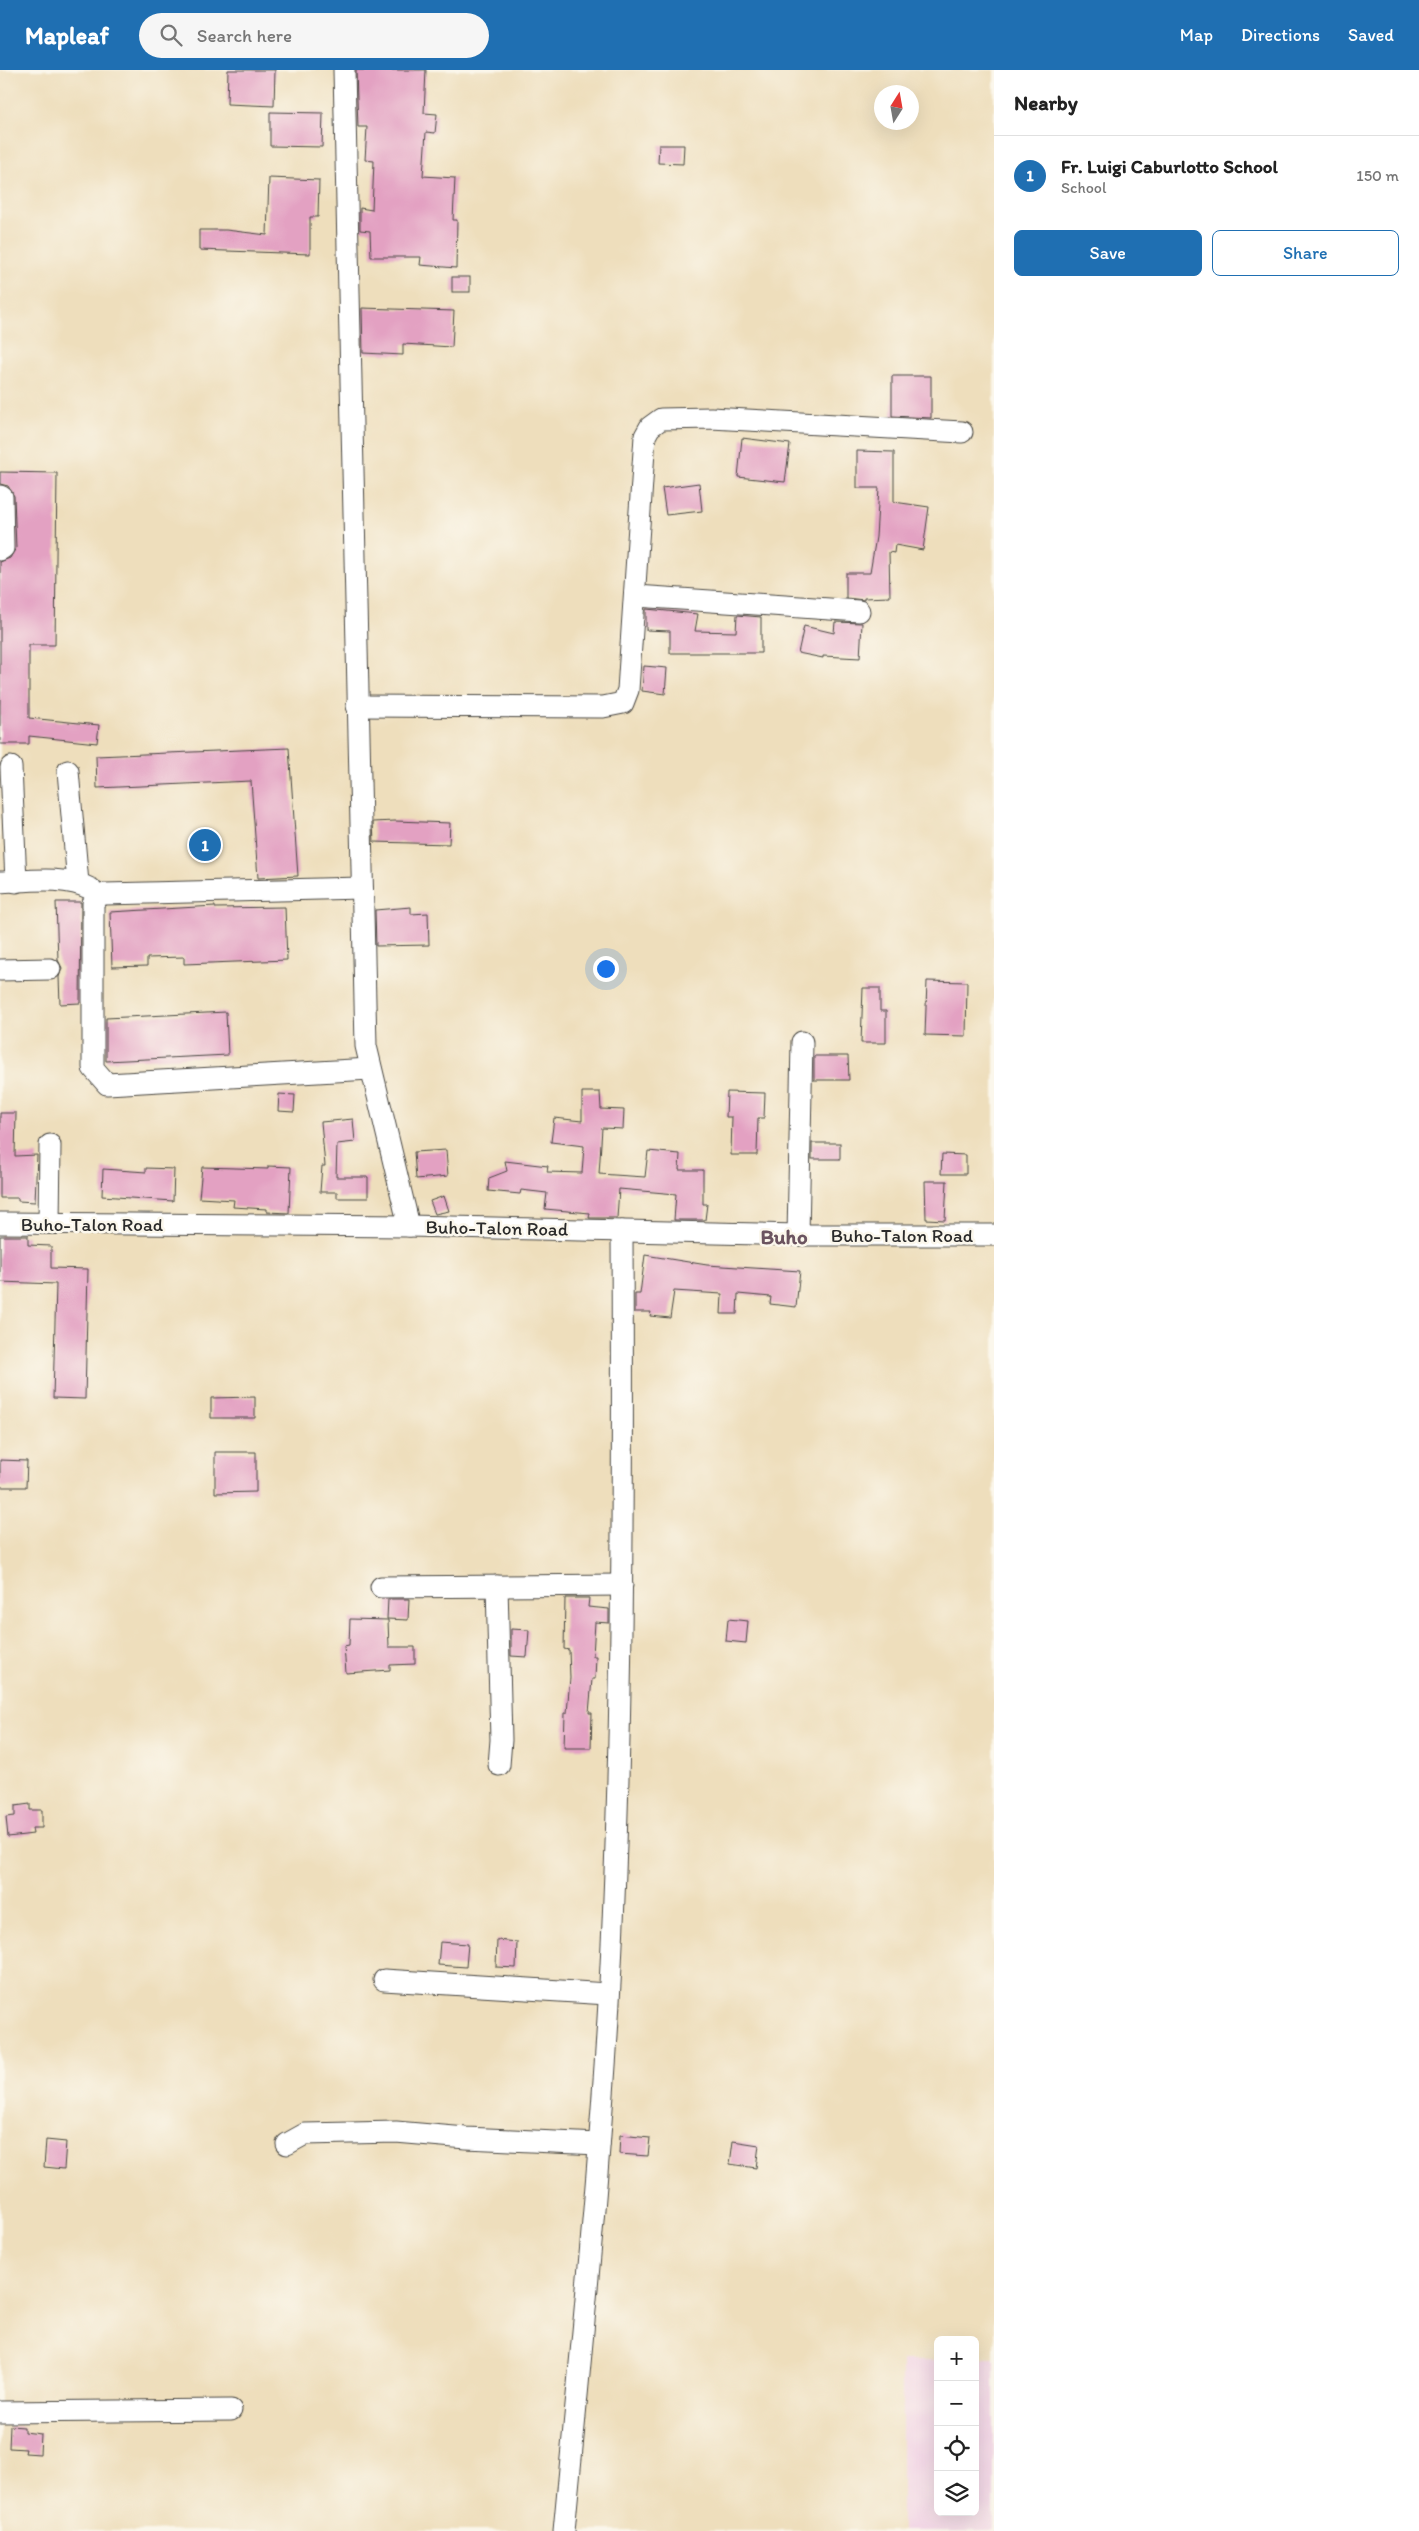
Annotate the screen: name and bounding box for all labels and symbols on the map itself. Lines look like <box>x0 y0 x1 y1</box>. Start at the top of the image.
north arrow <box>874 85 919 130</box>
pin: 1 <box>189 826 221 864</box>
your location <box>593 956 619 982</box>
street label: Buho-Talon Road <box>21 1213 164 1236</box>
street label: Buho-Talon Road <box>425 1215 569 1241</box>
district label: Buho <box>760 1224 808 1249</box>
street label: Buho-Talon Road <box>831 1224 974 1247</box>

